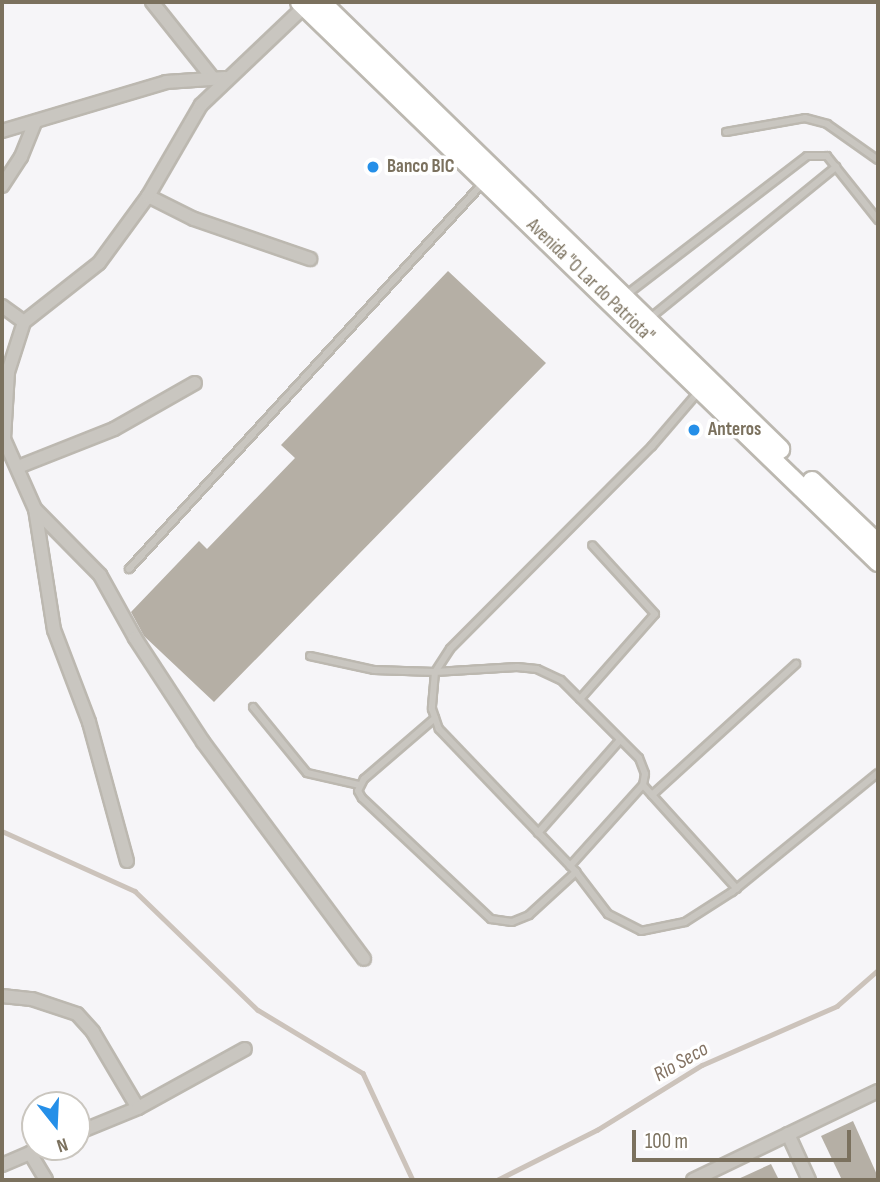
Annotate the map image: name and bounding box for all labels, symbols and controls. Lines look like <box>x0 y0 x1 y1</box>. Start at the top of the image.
place label: Banco BIC <box>387 156 455 178</box>
marker: Banco BIC <box>365 159 381 175</box>
street label: Avenida "O Lar do Patriota" <box>521 214 659 348</box>
place label: Anteros <box>708 419 761 441</box>
marker: Anteros <box>686 422 702 438</box>
water label: Rio Seco <box>649 1036 713 1088</box>
north arrow <box>21 1091 91 1161</box>
scale bar <box>635 1116 854 1160</box>
text: 100 m <box>645 1129 688 1154</box>
text: N <box>54 1132 70 1157</box>

